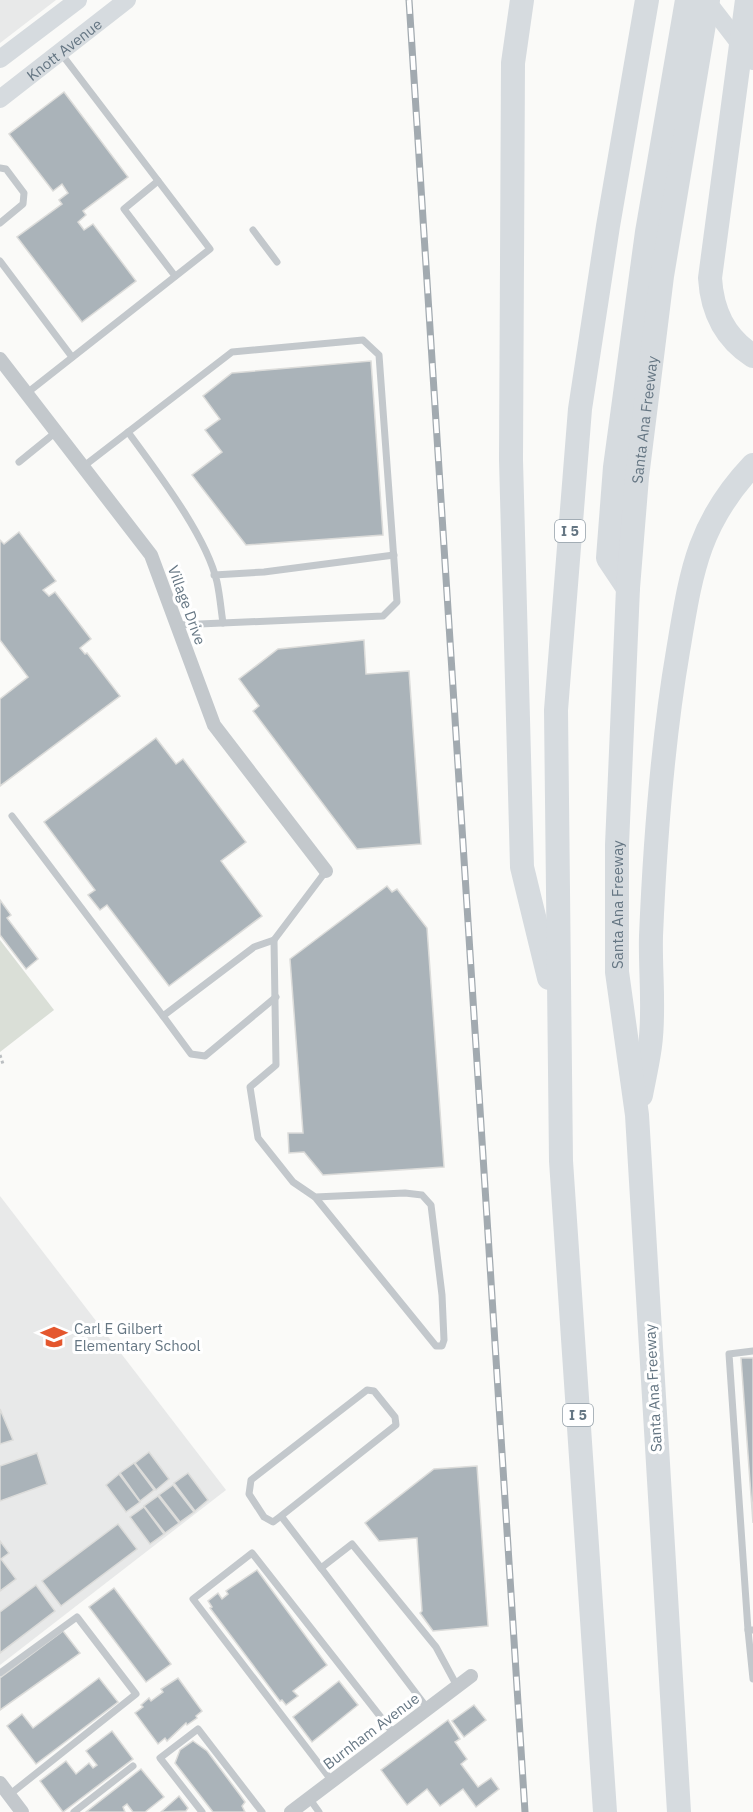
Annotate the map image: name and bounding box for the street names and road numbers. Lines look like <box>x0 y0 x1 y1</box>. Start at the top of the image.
street label: Knott Avenue <box>22 14 105 84</box>
street label: Santa Ana Freeway <box>627 354 662 484</box>
road number: I 5 <box>555 520 585 542</box>
street label: Village Drive <box>164 563 210 647</box>
street label: Santa Ana Freeway <box>607 839 627 969</box>
street label: Santa Ana Freeway <box>640 1323 666 1453</box>
road number: I 5 <box>563 1404 593 1426</box>
street label: Burnham Avenue <box>319 1689 423 1773</box>

